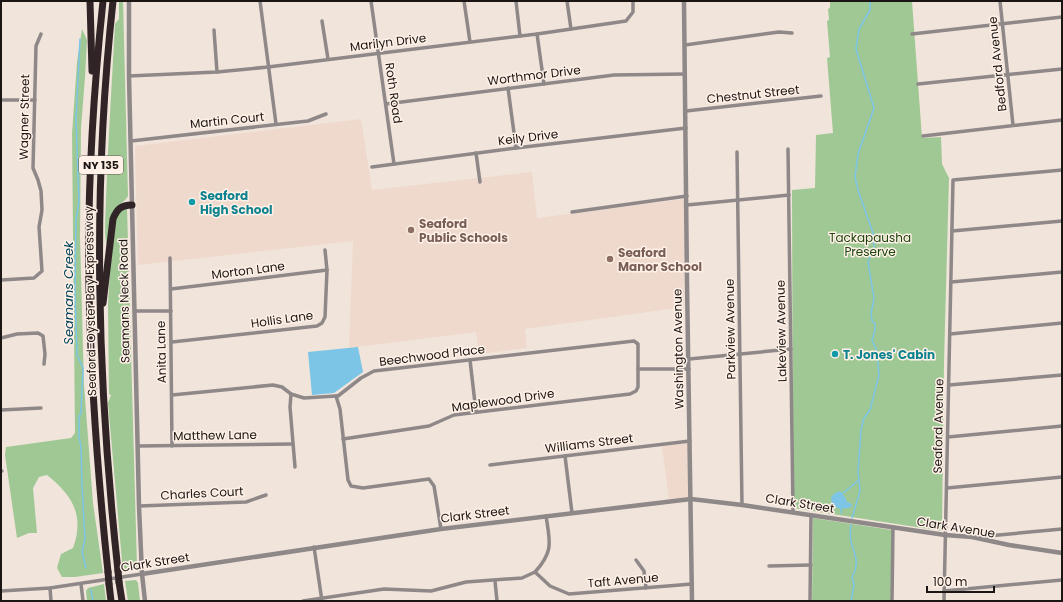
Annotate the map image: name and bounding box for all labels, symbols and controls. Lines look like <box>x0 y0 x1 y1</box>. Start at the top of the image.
street label: Bedford Avenue <box>984 16 1010 112</box>
street label: Marilyn Drive <box>349 29 427 55</box>
street label: Roth Road <box>381 61 407 125</box>
street label: Worthmor Drive <box>486 61 582 89</box>
street label: Wagner Street <box>15 74 33 160</box>
street label: Chestnut Street <box>706 81 800 107</box>
street label: Martin Court <box>189 108 265 132</box>
street label: Keily Drive <box>497 125 559 149</box>
road number: NY 135 <box>79 156 123 174</box>
place label: Seaford High School <box>200 187 273 218</box>
marker: Seaford High School <box>187 197 197 207</box>
street label: Seaford-Oyster Bay Expressway <box>80 206 100 396</box>
place label: Seaford Public Schools <box>419 215 508 246</box>
marker: Seaford Public Schools <box>406 225 416 235</box>
park label: Tackapausha Preserve <box>829 229 911 260</box>
street label: Seamans Neck Road <box>114 239 134 363</box>
water label: Seamans Creek <box>59 240 78 345</box>
place label: Seaford Manor School <box>618 244 702 275</box>
marker: Seaford Manor School <box>605 254 615 264</box>
street label: Morton Lane <box>210 257 286 283</box>
street label: Parkview Avenue <box>721 278 739 380</box>
street label: Lakeview Avenue <box>772 280 790 382</box>
street label: Washington Avenue <box>668 289 688 409</box>
street label: Hollis Lane <box>250 306 314 332</box>
street label: Anita Lane <box>152 320 170 384</box>
street label: Beechwood Place <box>378 340 486 370</box>
place label: T. Jones' Cabin <box>843 346 935 363</box>
marker: T. Jones' Cabin <box>830 349 840 359</box>
street label: Seaford Avenue <box>929 378 947 474</box>
street label: Maplewood Drive <box>451 384 555 416</box>
street label: Matthew Lane <box>173 426 257 444</box>
street label: Williams Street <box>544 429 634 457</box>
street label: Charles Court <box>160 482 244 504</box>
street label: Clark Street <box>764 489 836 517</box>
street label: Clark Street <box>440 501 510 527</box>
street label: Clark Avenue <box>916 512 996 542</box>
street label: Clark Street <box>119 548 191 576</box>
street label: Taft Avenue <box>587 568 659 592</box>
scale bar <box>927 568 994 594</box>
text: 100 m <box>933 573 967 590</box>

